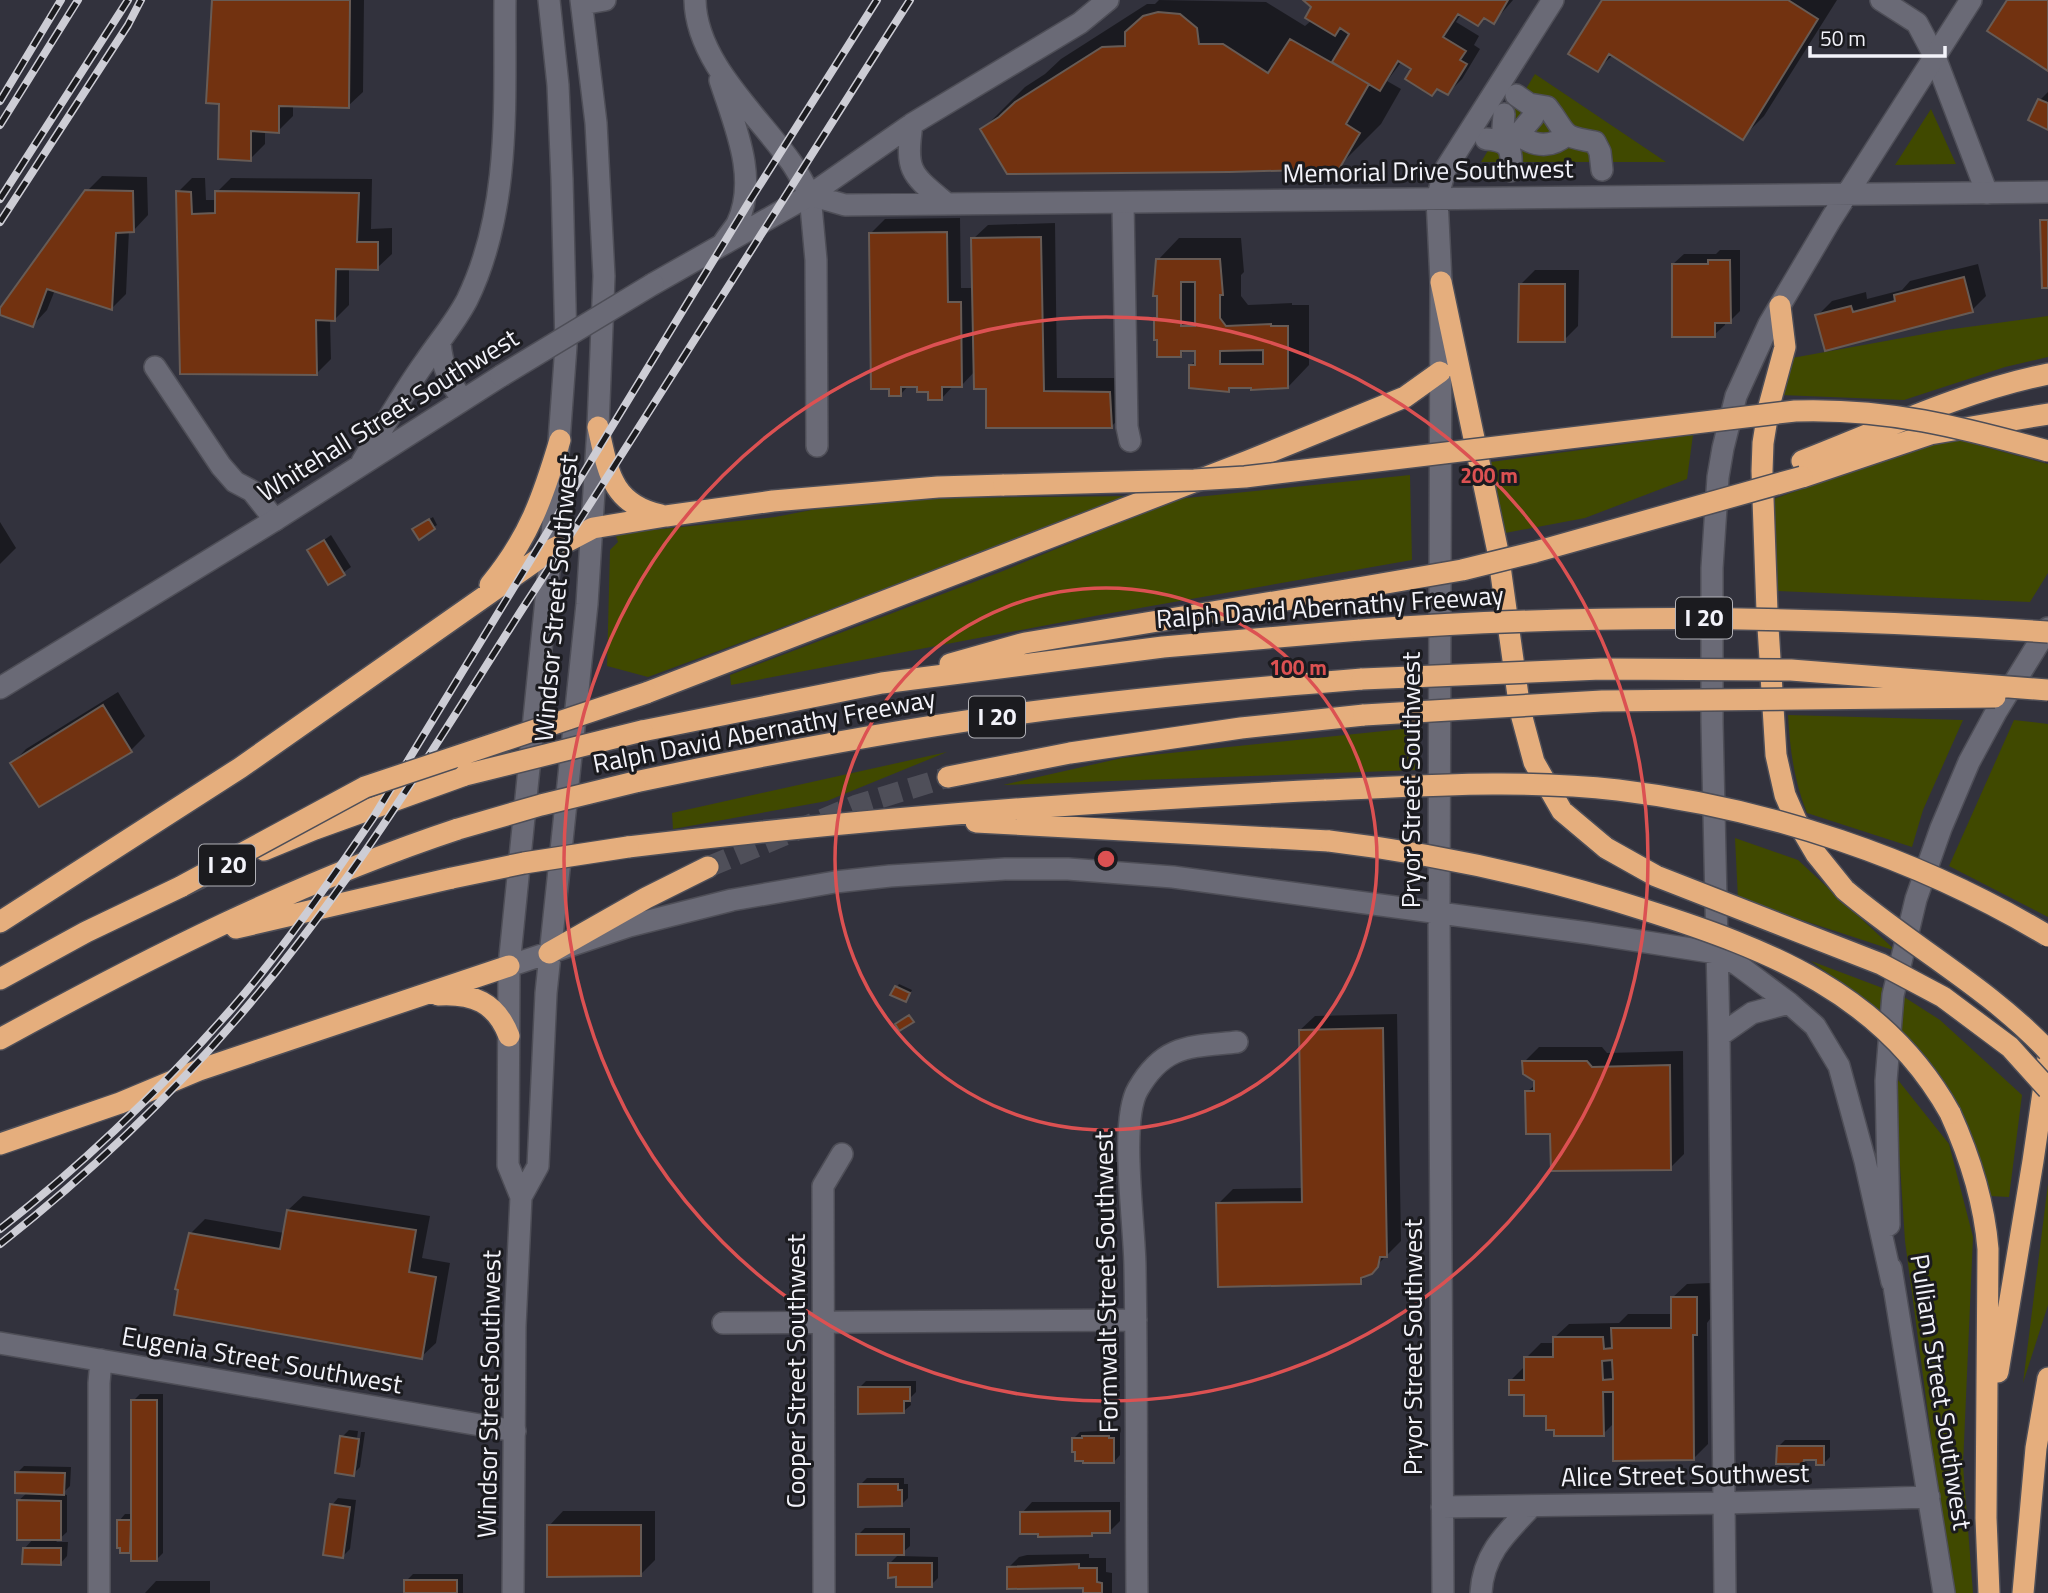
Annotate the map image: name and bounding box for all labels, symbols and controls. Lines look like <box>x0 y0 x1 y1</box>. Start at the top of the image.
scale bar <box>1810 14 1945 58</box>
text: 50 m <box>1820 22 1866 54</box>
street label: Memorial Drive Southwest <box>1282 148 1574 193</box>
street label: Whitehall Street Southwest <box>250 318 526 511</box>
street label: Windsor Street Southwest <box>524 453 587 743</box>
text: 200 m <box>1460 459 1518 491</box>
street label: Ralph David Abernathy Freeway <box>1155 575 1505 638</box>
road number: I 20 <box>1676 598 1732 638</box>
text: 100 m <box>1269 651 1327 683</box>
street label: Pryor Street Southwest <box>1391 652 1430 908</box>
street label: Ralph David Abernathy Freeway <box>589 678 939 783</box>
road number: I 20 <box>969 696 1025 738</box>
road number: I 20 <box>199 844 255 886</box>
centre of rings <box>1094 847 1118 871</box>
street label: Formwalt Street Southwest <box>1083 1130 1128 1434</box>
street label: Pryor Street Southwest <box>1393 1219 1432 1475</box>
street label: Cooper Street Southwest <box>776 1234 815 1508</box>
street label: Windsor Street Southwest <box>466 1250 511 1538</box>
street label: Pulliam Street Southwest <box>1900 1251 1983 1533</box>
street label: Eugenia Street Southwest <box>119 1316 405 1403</box>
street label: Alice Street Southwest <box>1560 1453 1810 1496</box>

